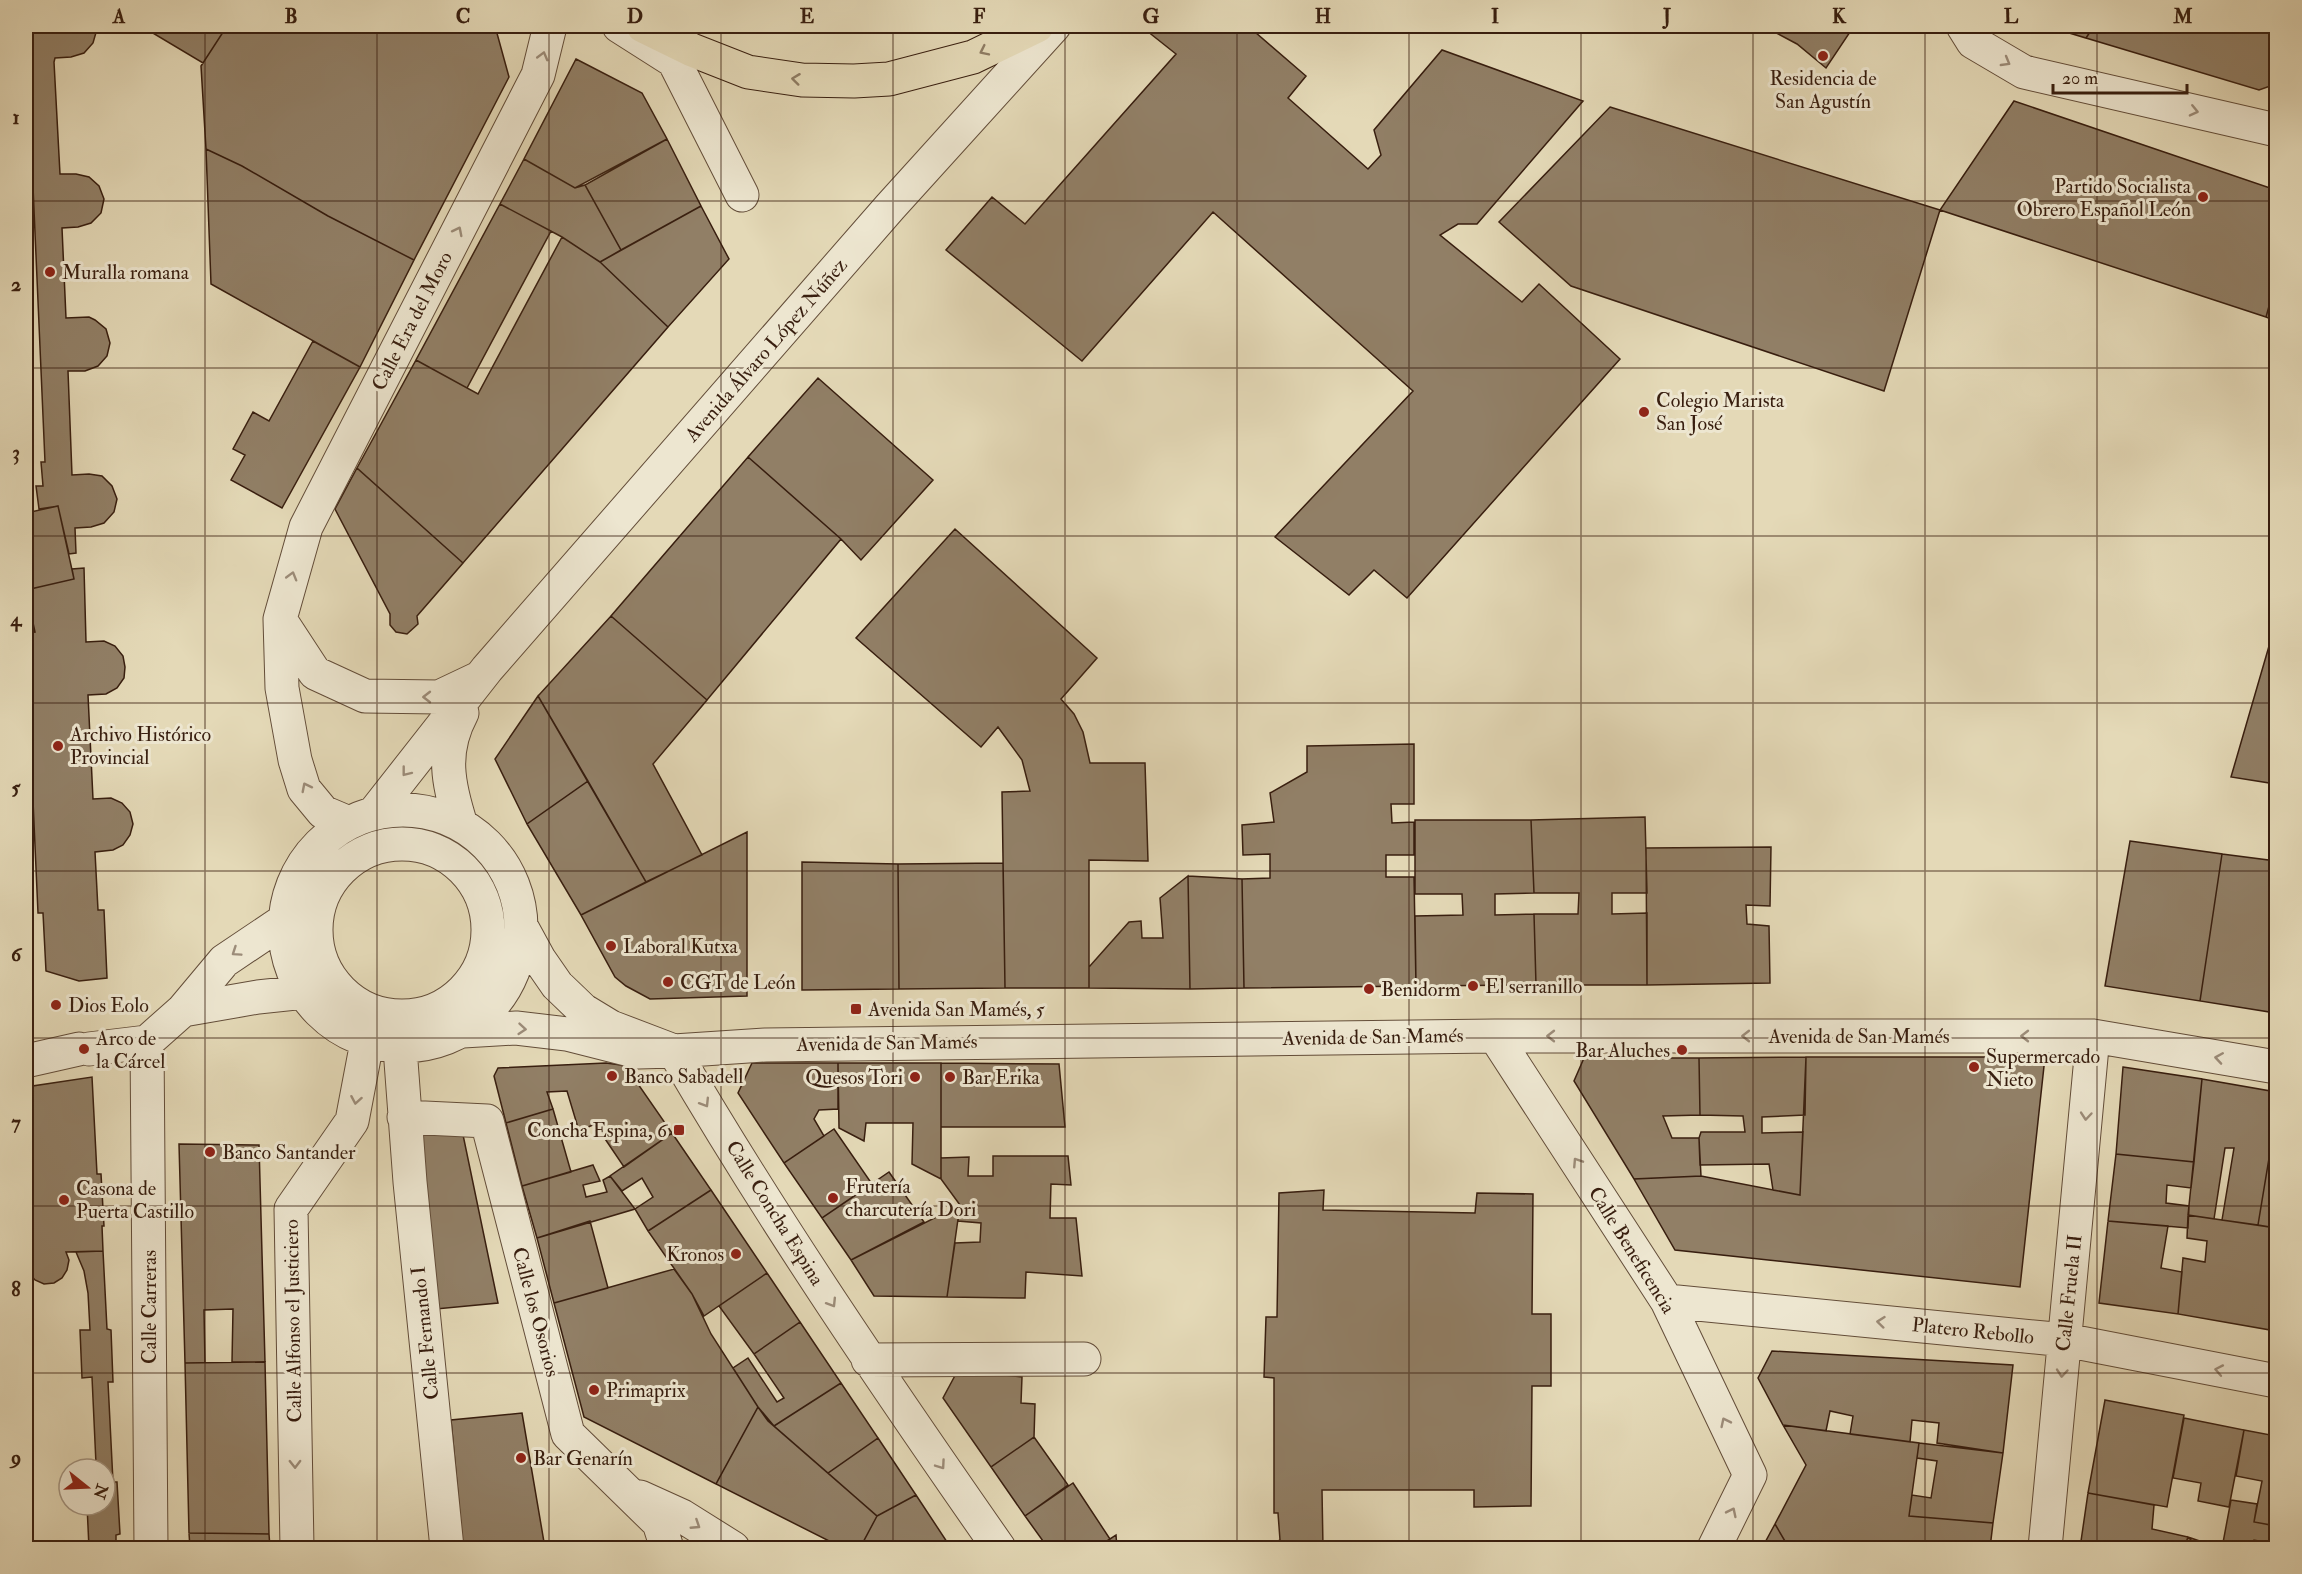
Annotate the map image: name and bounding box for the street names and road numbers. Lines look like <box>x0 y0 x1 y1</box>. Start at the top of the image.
street label: Calle Era del Moro <box>366 247 458 395</box>
street label: Avenida Álvaro López Núñez <box>678 252 854 448</box>
street label: Avenida de San Mamés <box>1281 1023 1464 1051</box>
street label: Avenida de San Mamés <box>1767 1024 1950 1049</box>
street label: Avenida de San Mamés <box>795 1029 978 1057</box>
street label: Calle Concha Espina <box>720 1136 830 1291</box>
street label: Calle Beneficencia <box>1583 1182 1681 1319</box>
street label: Calle Alfonso el Justiciero <box>279 1219 307 1423</box>
street label: Calle Fruela II <box>2050 1233 2088 1353</box>
street label: Calle los Osorios <box>507 1244 565 1380</box>
street label: Calle Carreras <box>137 1250 162 1364</box>
street label: Calle Fernando I <box>406 1265 444 1401</box>
street label: Platero Rebollo <box>1911 1312 2035 1350</box>

